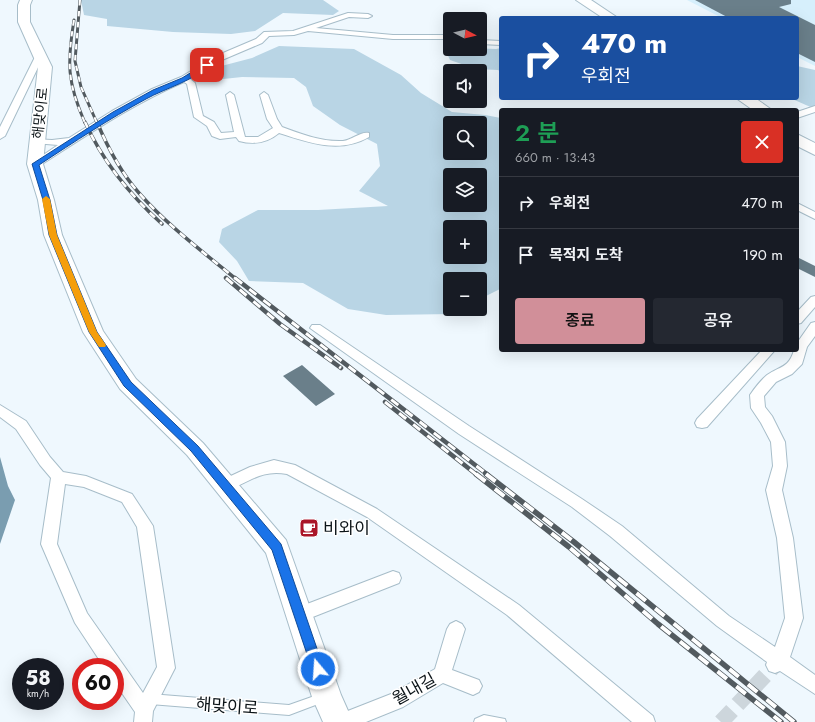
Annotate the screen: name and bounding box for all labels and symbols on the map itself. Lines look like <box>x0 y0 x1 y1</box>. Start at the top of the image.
north arrow <box>443 12 487 56</box>
pin <box>190 48 224 82</box>
street label: 해맞이로 <box>27 86 53 140</box>
place label: 비와이 <box>323 516 370 540</box>
cafe icon: 비와이 <box>298 517 320 539</box>
position arrow <box>297 648 339 690</box>
speed limit sign: 60 <box>72 658 124 710</box>
street label: 월내길 <box>388 667 440 711</box>
street label: 해맞이로 <box>195 692 259 720</box>

